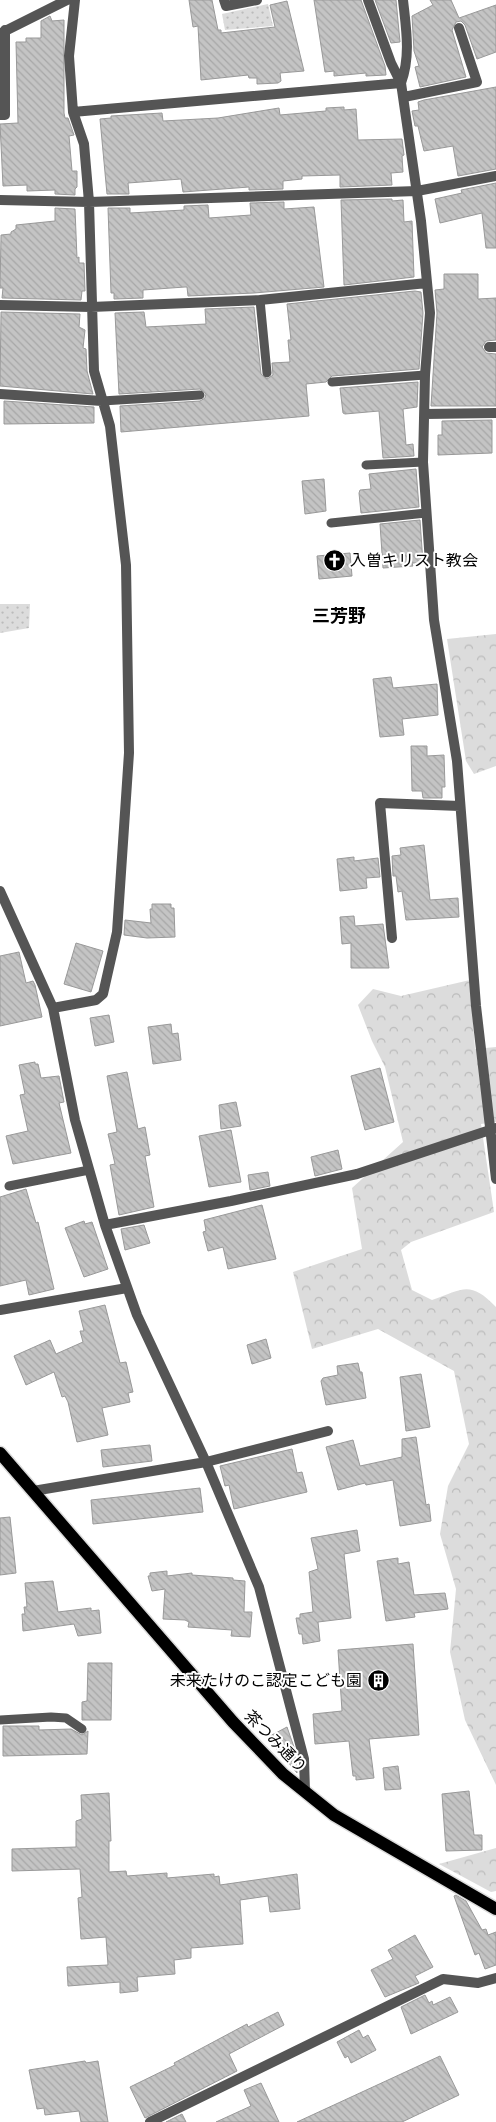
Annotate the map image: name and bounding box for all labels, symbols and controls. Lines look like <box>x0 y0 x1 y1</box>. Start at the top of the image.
church icon: 入曽キリスト教会 <box>322 548 346 572</box>
place label: 入曽キリスト教会 <box>350 549 478 572</box>
district label: 三芳野 <box>312 603 366 628</box>
building icon: 未来たけのこ認定こども園 <box>366 1668 390 1692</box>
place label: 未来たけのこ認定こども園 <box>170 1669 362 1692</box>
street label: 茶つみ通り <box>239 1705 312 1778</box>

